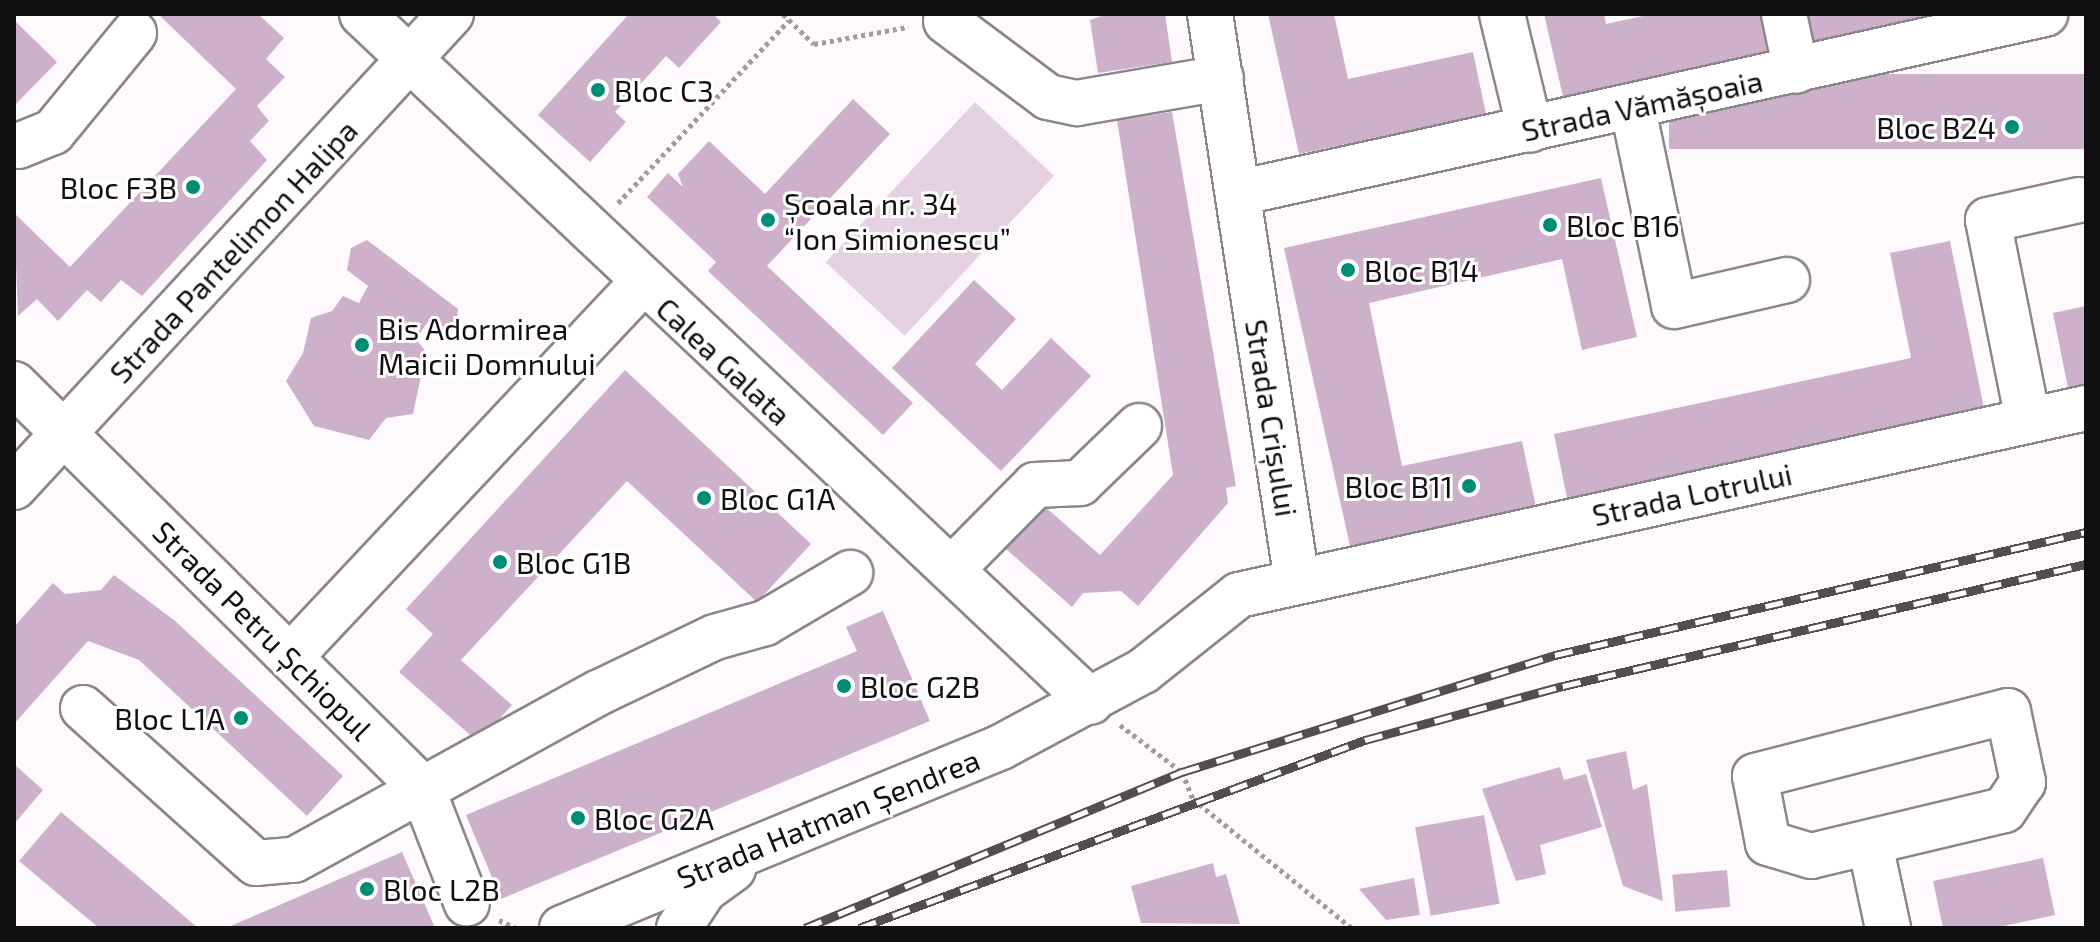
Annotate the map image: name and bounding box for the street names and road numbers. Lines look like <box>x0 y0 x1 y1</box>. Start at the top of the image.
street label: Strada Vămășoaia <box>1518 62 1766 148</box>
street label: Strada Pantelimon Halipa <box>102 112 364 390</box>
street label: Calea Galata <box>649 290 799 432</box>
street label: Strada Crișului <box>1239 317 1305 519</box>
street label: Strada Lotrului <box>1589 455 1795 533</box>
street label: Strada Petru Șchiopul <box>146 513 380 747</box>
street label: Strada Hatman Șendrea <box>671 741 985 895</box>

